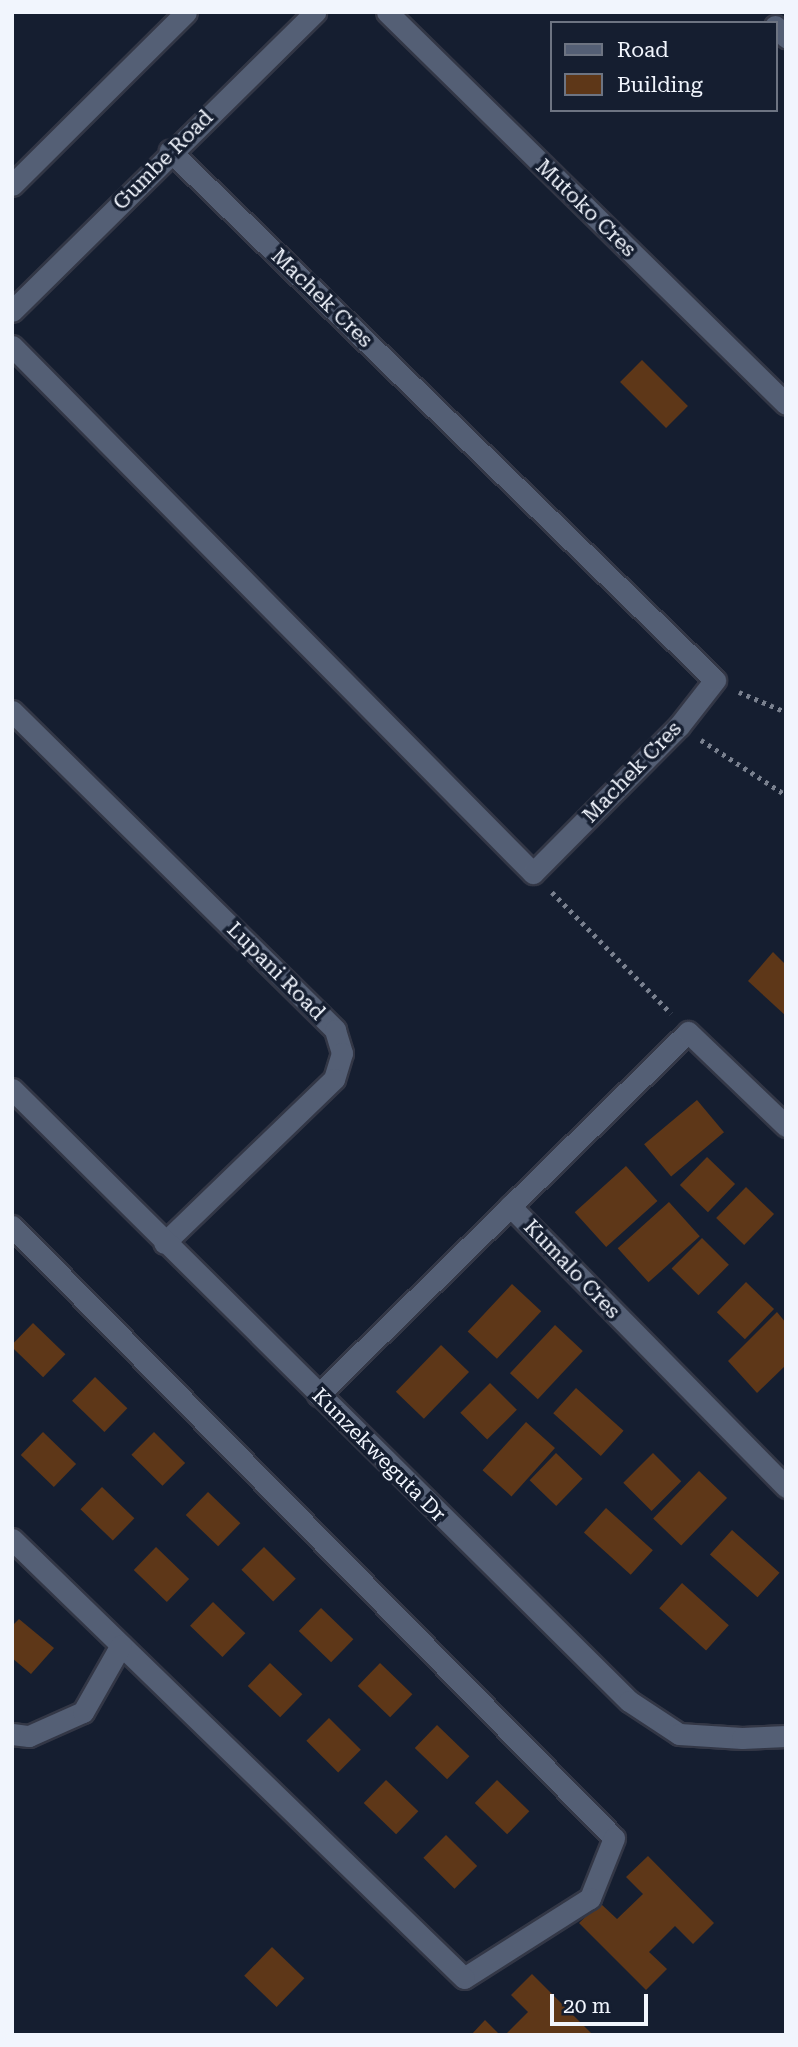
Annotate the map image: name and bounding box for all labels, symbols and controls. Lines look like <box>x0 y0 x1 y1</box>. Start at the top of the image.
legend <box>550 21 777 112</box>
text: Road <box>617 38 669 62</box>
text: Building <box>617 73 703 97</box>
street label: Gumbe Road <box>108 105 218 215</box>
street label: Mutoko Cres <box>531 154 641 262</box>
street label: Machek Cres <box>266 243 378 353</box>
street label: Machek Cres <box>577 716 687 828</box>
street label: Lupani Road <box>222 917 330 1025</box>
street label: Kumalo Cres <box>518 1214 626 1324</box>
street label: Kunzekweguta Dr <box>307 1383 451 1527</box>
scale bar <box>553 1980 651 2024</box>
text: 20 m <box>563 1994 611 2018</box>

